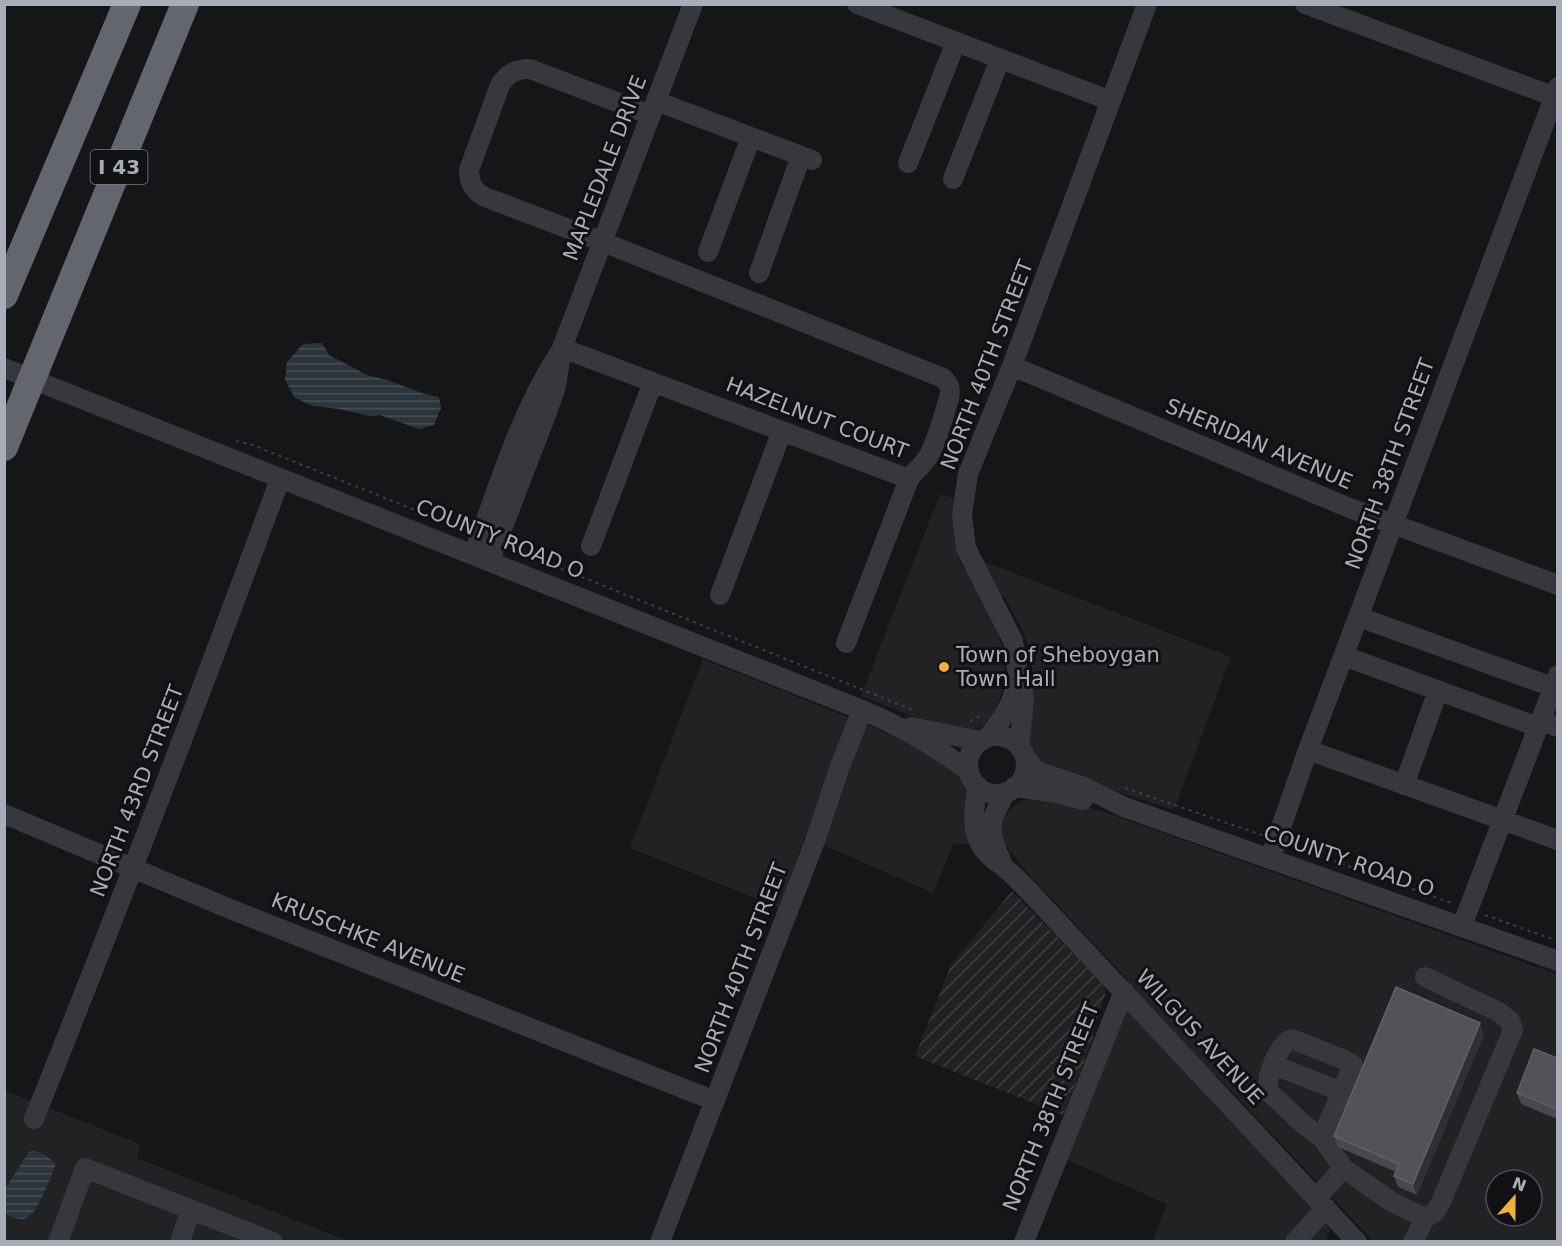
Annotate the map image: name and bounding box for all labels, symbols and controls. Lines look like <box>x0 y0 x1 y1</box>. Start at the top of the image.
street label: MAPLEDALE DRIVE <box>559 72 651 264</box>
road number: I 43 <box>90 150 148 184</box>
street label: NORTH 40TH STREET <box>936 257 1038 473</box>
street label: NORTH 38TH STREET <box>1341 355 1439 573</box>
street label: HAZELNUT COURT <box>723 372 911 464</box>
street label: SHERIDAN AVENUE <box>1162 394 1356 494</box>
street label: COUNTY ROAD O <box>412 494 588 584</box>
place label: Town of Sheboygan Town Hall <box>955 643 1160 691</box>
marker: Town of Sheboygan Town Hall <box>937 660 951 674</box>
street label: NORTH 43RD STREET <box>86 682 189 900</box>
street label: COUNTY ROAD O <box>1260 820 1438 902</box>
street label: NORTH 40TH STREET <box>690 860 792 1076</box>
street label: KRUSCHKE AVENUE <box>268 888 468 988</box>
street label: WILGUS AVENUE <box>1131 965 1269 1109</box>
street label: NORTH 38TH STREET <box>998 999 1104 1215</box>
north arrow <box>1484 1168 1544 1228</box>
text: N <box>1510 1173 1529 1196</box>

